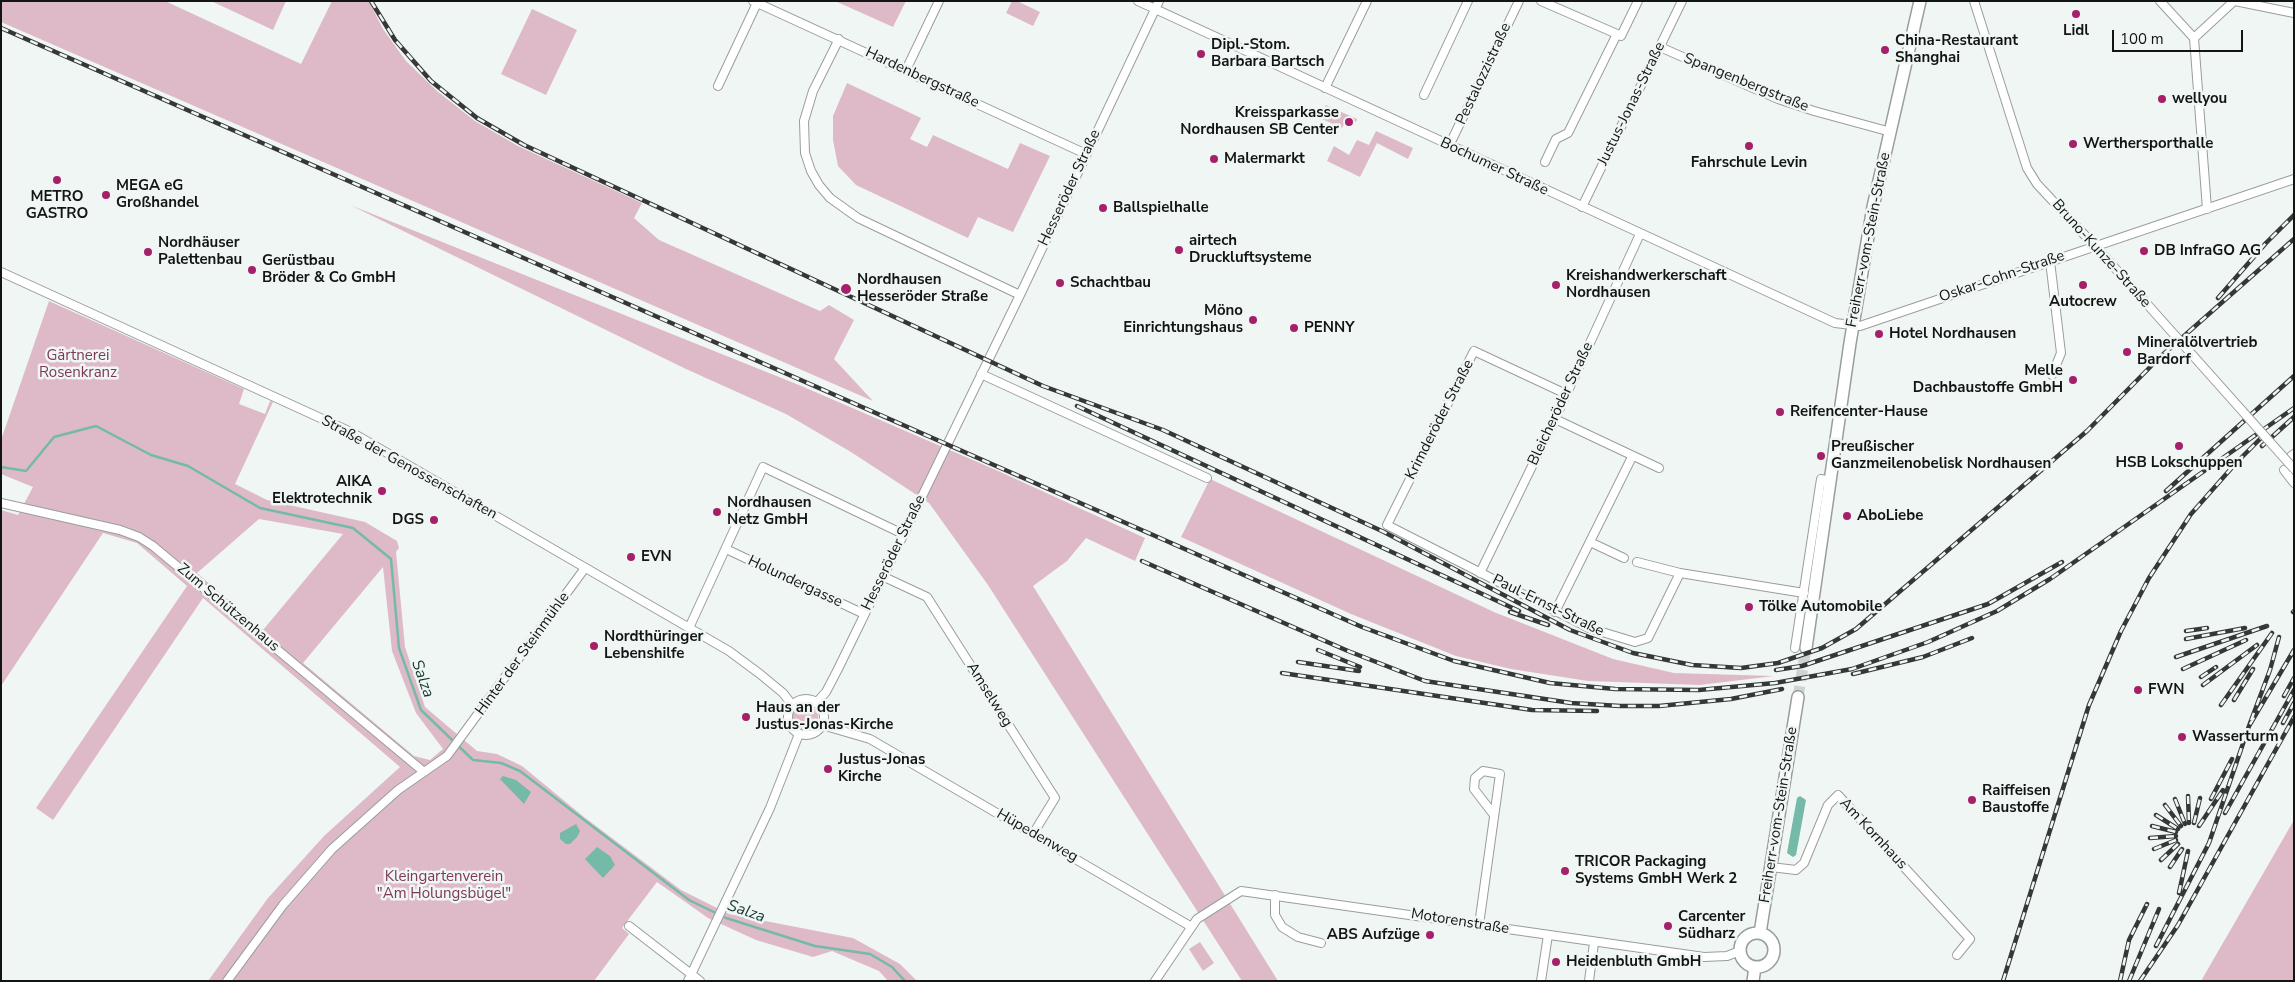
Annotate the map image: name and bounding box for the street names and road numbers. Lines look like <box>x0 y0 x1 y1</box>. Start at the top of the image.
street label: Pestalozzistraße <box>1453 20 1515 128</box>
street label: Justus-Jonas-Straße <box>1594 39 1670 169</box>
street label: Hardenbergstraße <box>862 44 982 112</box>
street label: Spangenbergstraße <box>1681 50 1811 116</box>
street label: Hesseröder Straße <box>1035 127 1105 249</box>
street label: Bochumer Straße <box>1437 134 1551 200</box>
street label: Freiherr-vom-Stein-Straße <box>1843 151 1895 329</box>
street label: Bruno-Kunze-Straße <box>2048 196 2154 312</box>
street label: Oskar-Cohn-Straße <box>1937 247 2067 307</box>
street label: Bleicheröder Straße <box>1525 340 1597 468</box>
street label: Krimderöder Straße <box>1402 357 1478 483</box>
street label: Straße der Genossenschaften <box>318 412 500 524</box>
street label: Hesseröder Straße <box>858 492 930 614</box>
street label: Holundergasse <box>745 552 845 612</box>
street label: Zum Schützenhaus <box>173 560 283 656</box>
street label: Paul-Ernst-Straße <box>1489 571 1607 641</box>
street label: Hinter der Steinmühle <box>472 589 574 719</box>
street label: Amselweg <box>962 659 1016 731</box>
street label: Freiherr-vom-Stein-Straße <box>1756 726 1802 904</box>
street label: Am Kornhaus <box>1835 795 1911 873</box>
street label: Hüpedenweg <box>993 805 1081 867</box>
street label: Motorenstraße <box>1410 905 1510 939</box>

